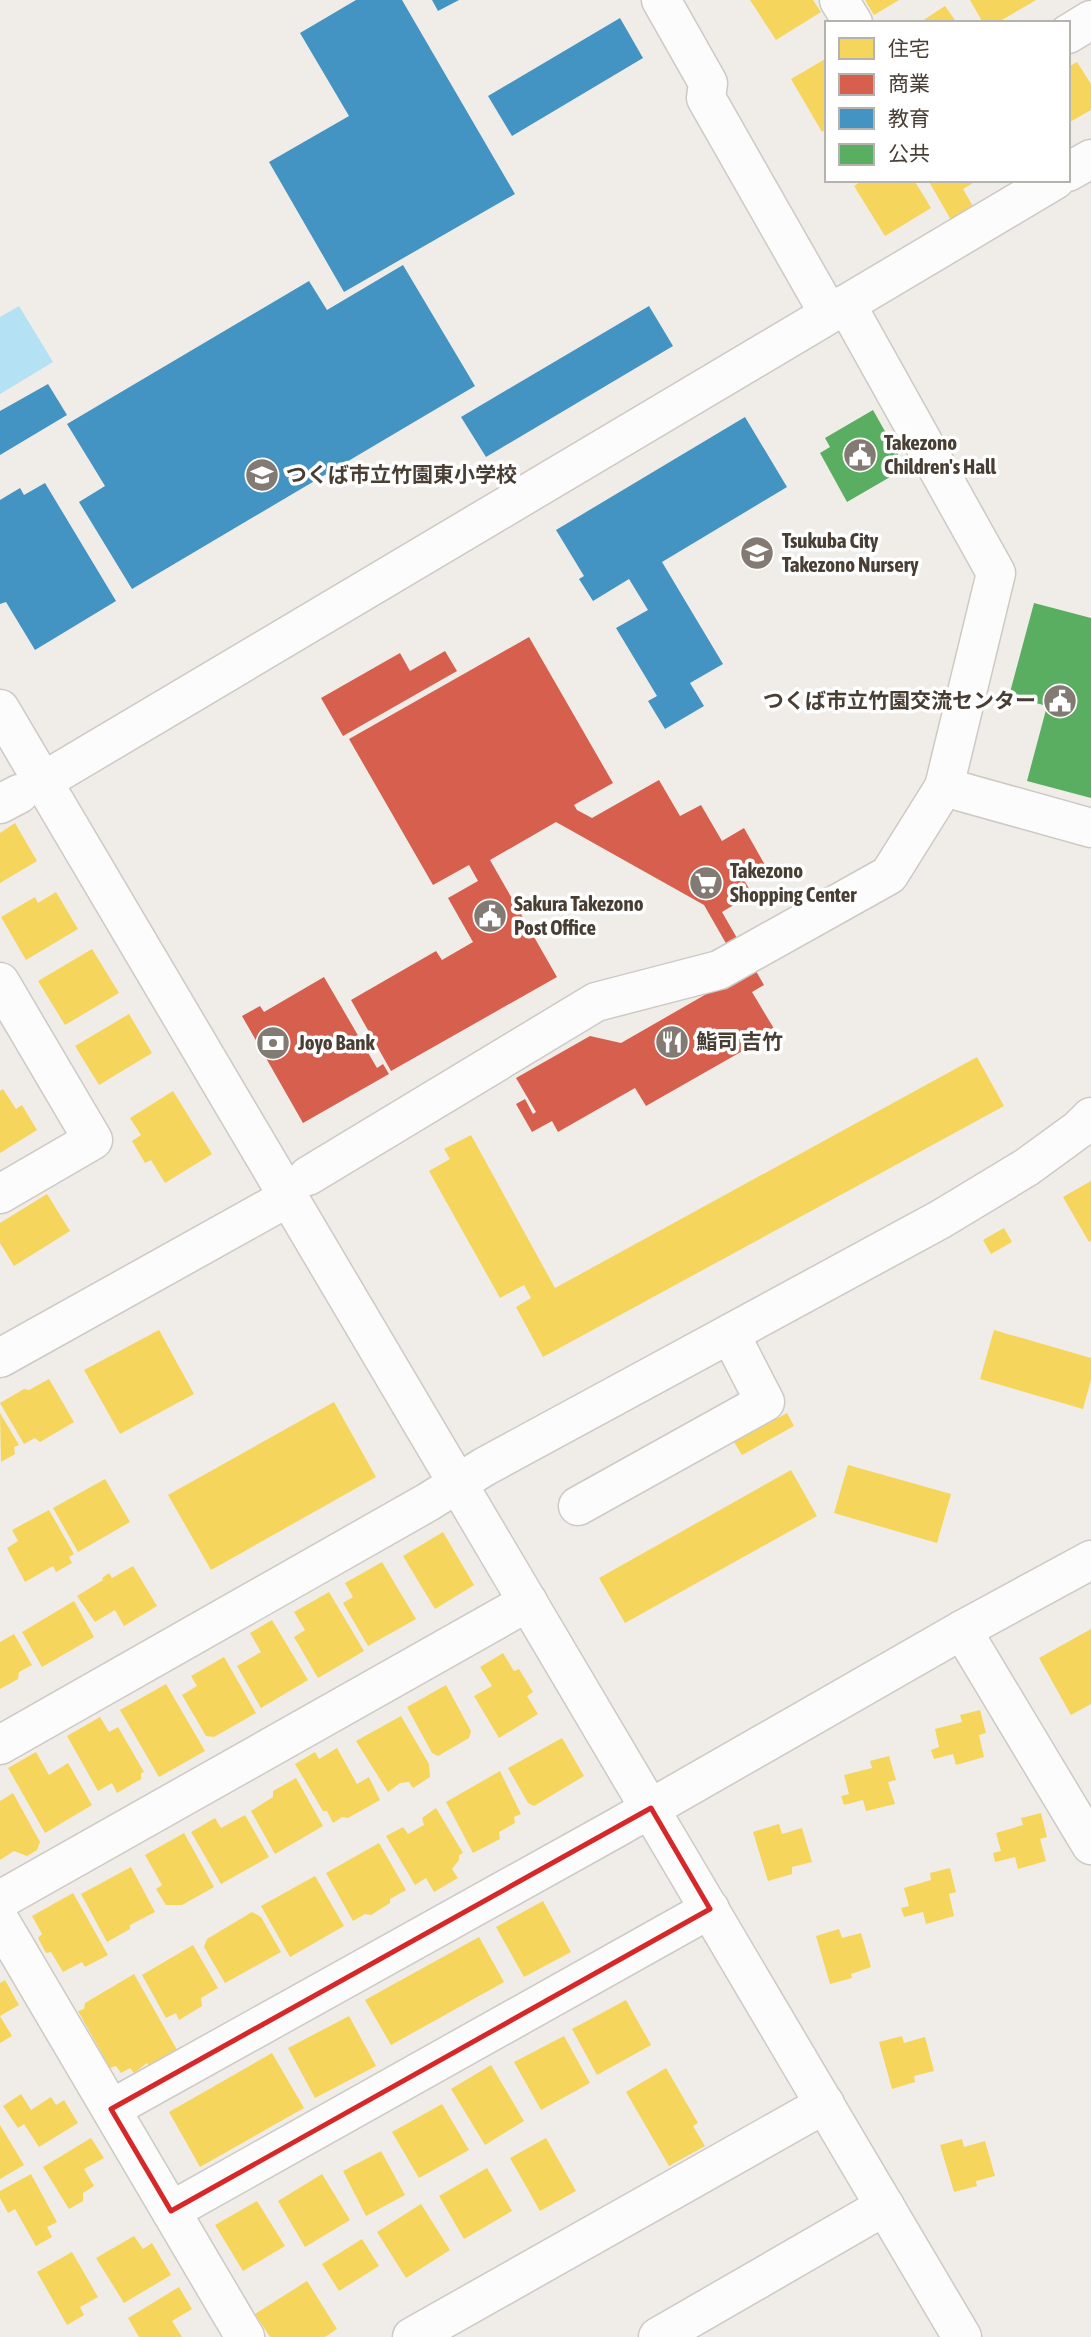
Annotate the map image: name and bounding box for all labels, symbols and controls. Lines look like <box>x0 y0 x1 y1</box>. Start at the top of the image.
legend <box>825 21 1070 182</box>
text: 住宅 <box>888 36 930 60</box>
text: 商業 <box>888 71 930 95</box>
text: 教育 <box>888 106 930 130</box>
text: 公共 <box>888 141 930 165</box>
place label: Takezono Children's Hall <box>884 430 997 478</box>
public building icon: Takezono Children's Hall <box>841 436 879 474</box>
school or university icon: つくば市立竹園東小学校 <box>243 456 281 494</box>
place label: つくば市立竹園東小学校 <box>286 462 517 486</box>
place label: Tsukuba City Takezono Nursery <box>782 528 919 576</box>
school or university icon: Tsukuba City Takezono Nursery <box>738 534 776 572</box>
public building icon: つくば市立竹園交流センター <box>1041 682 1079 720</box>
place label: つくば市立竹園交流センター <box>763 688 1036 712</box>
place label: Takezono Shopping Center <box>730 858 857 906</box>
supermarket icon: Takezono Shopping Center <box>687 864 725 902</box>
place label: Sakura Takezono Post Office <box>514 891 644 939</box>
public building icon: Sakura Takezono Post Office <box>471 897 509 935</box>
restaurant icon: 鮨司 吉竹 <box>653 1023 691 1061</box>
bank icon: Joyo Bank <box>254 1024 292 1062</box>
place label: 鮨司 吉竹 <box>696 1029 783 1053</box>
place label: Joyo Bank <box>297 1030 375 1054</box>

